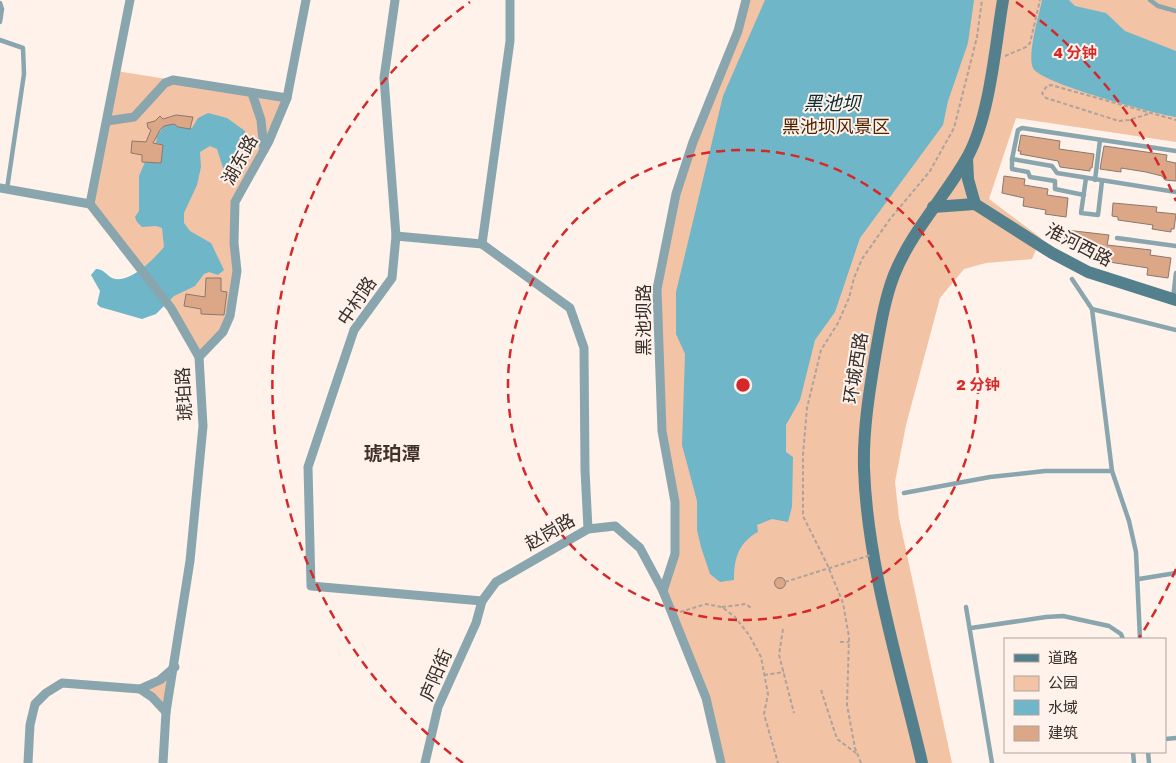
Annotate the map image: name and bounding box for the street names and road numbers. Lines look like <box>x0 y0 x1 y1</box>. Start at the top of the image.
street label: 湖东路 <box>216 131 262 188</box>
street label: 淮河西路 <box>1042 218 1117 270</box>
street label: 中村路 <box>332 272 380 329</box>
street label: 黑池坝路 <box>632 284 654 356</box>
street label: 环城西路 <box>839 331 872 405</box>
street label: 琥珀路 <box>171 367 195 422</box>
street label: 赵岗路 <box>521 508 578 554</box>
street label: 庐阳街 <box>414 645 456 704</box>

